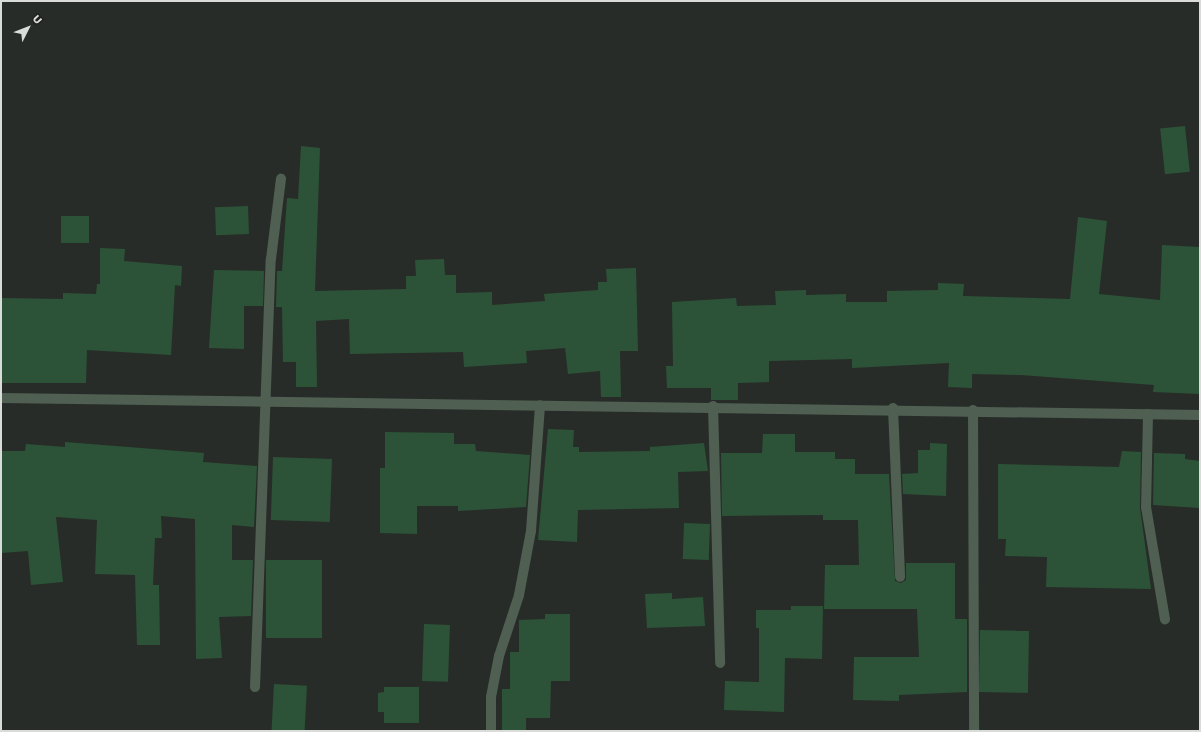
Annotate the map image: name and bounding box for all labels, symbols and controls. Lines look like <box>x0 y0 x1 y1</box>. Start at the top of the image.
north arrow <box>8 8 48 48</box>
text: U <box>30 12 45 27</box>

